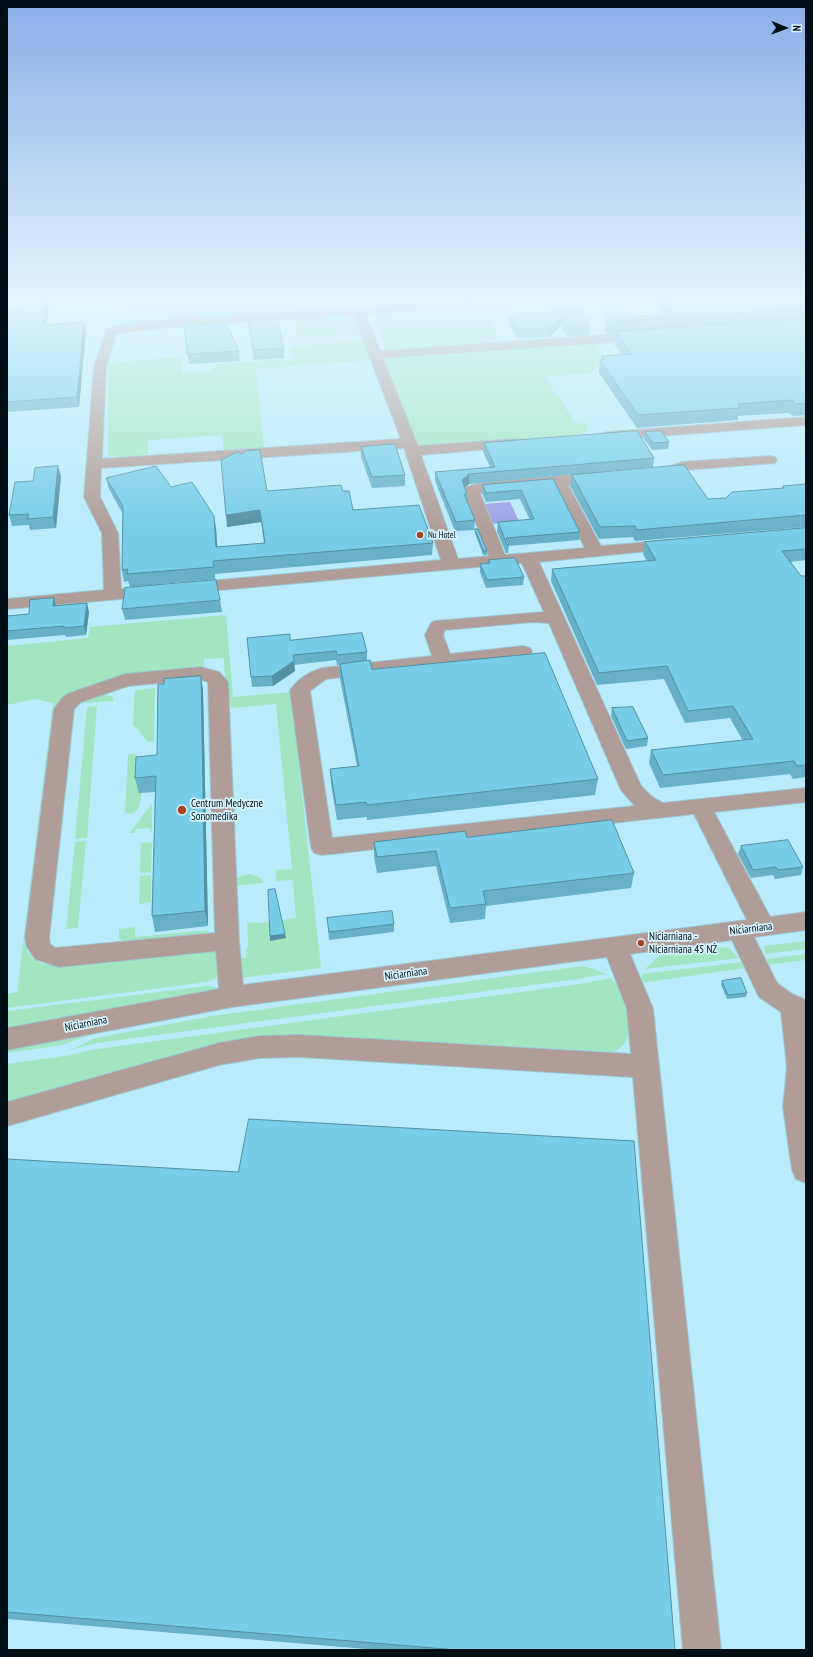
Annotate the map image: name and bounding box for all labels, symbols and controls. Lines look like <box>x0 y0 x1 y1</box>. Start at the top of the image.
north arrow <box>765 8 805 48</box>
text: N <box>790 25 804 31</box>
marker: Nu Hotel <box>415 530 425 540</box>
place label: Nu Hotel <box>428 530 456 540</box>
place label: Centrum Medyczne Sonomedika <box>191 797 263 823</box>
marker: Centrum Medyczne Sonomedika <box>176 804 188 816</box>
street label: Niciarniana <box>729 920 773 938</box>
place label: Niciarniana - Niciarniana 45 NŻ <box>649 930 717 956</box>
marker: Niciarniana - Niciarniana 45 NŻ <box>636 938 646 948</box>
street label: Niciarniana <box>384 964 428 984</box>
street label: Niciarniana <box>64 1013 108 1035</box>

